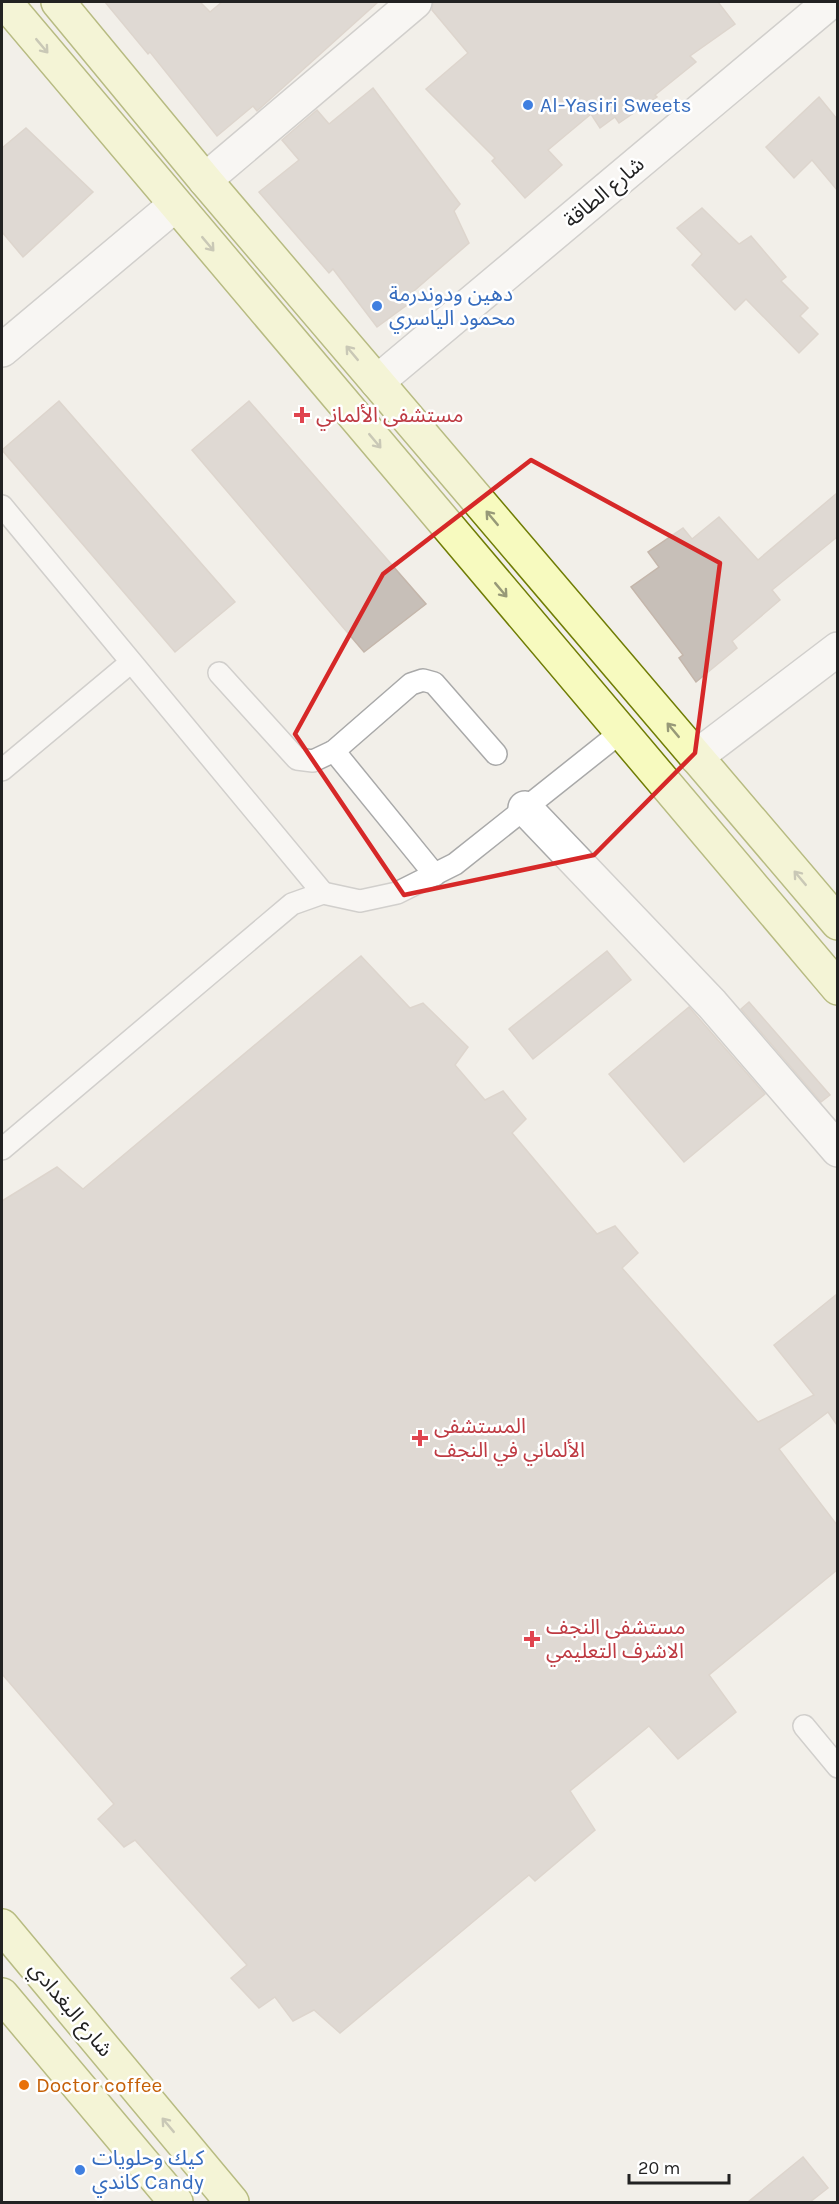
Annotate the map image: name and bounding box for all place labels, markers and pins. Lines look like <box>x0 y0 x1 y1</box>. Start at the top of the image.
place label: Al-Yasiri Sweets <box>540 93 692 117</box>
marker: Al-Yasiri Sweets <box>521 98 535 112</box>
place label: دهين ودوندرمة محمود الياسري <box>389 282 516 334</box>
marker: دهين ودوندرمة محمود الياسري <box>370 299 384 313</box>
place label: مستشفى الألماني <box>316 403 463 431</box>
marker: مستشفى الألماني <box>293 406 311 424</box>
place label: المستشفى الألماني في النجف <box>434 1414 585 1466</box>
marker: المستشفى الألماني في النجف <box>411 1429 429 1447</box>
place label: مستشفى النجف الاشرف التعليمي <box>546 1615 686 1667</box>
marker: مستشفى النجف الاشرف التعليمي <box>523 1630 541 1648</box>
place label: Doctor coffee <box>36 2073 162 2097</box>
marker: Doctor coffee <box>17 2078 31 2092</box>
place label: كيك وحلويات كاندي Candy <box>92 2146 204 2198</box>
marker: كيك وحلويات كاندي Candy <box>73 2163 87 2177</box>

